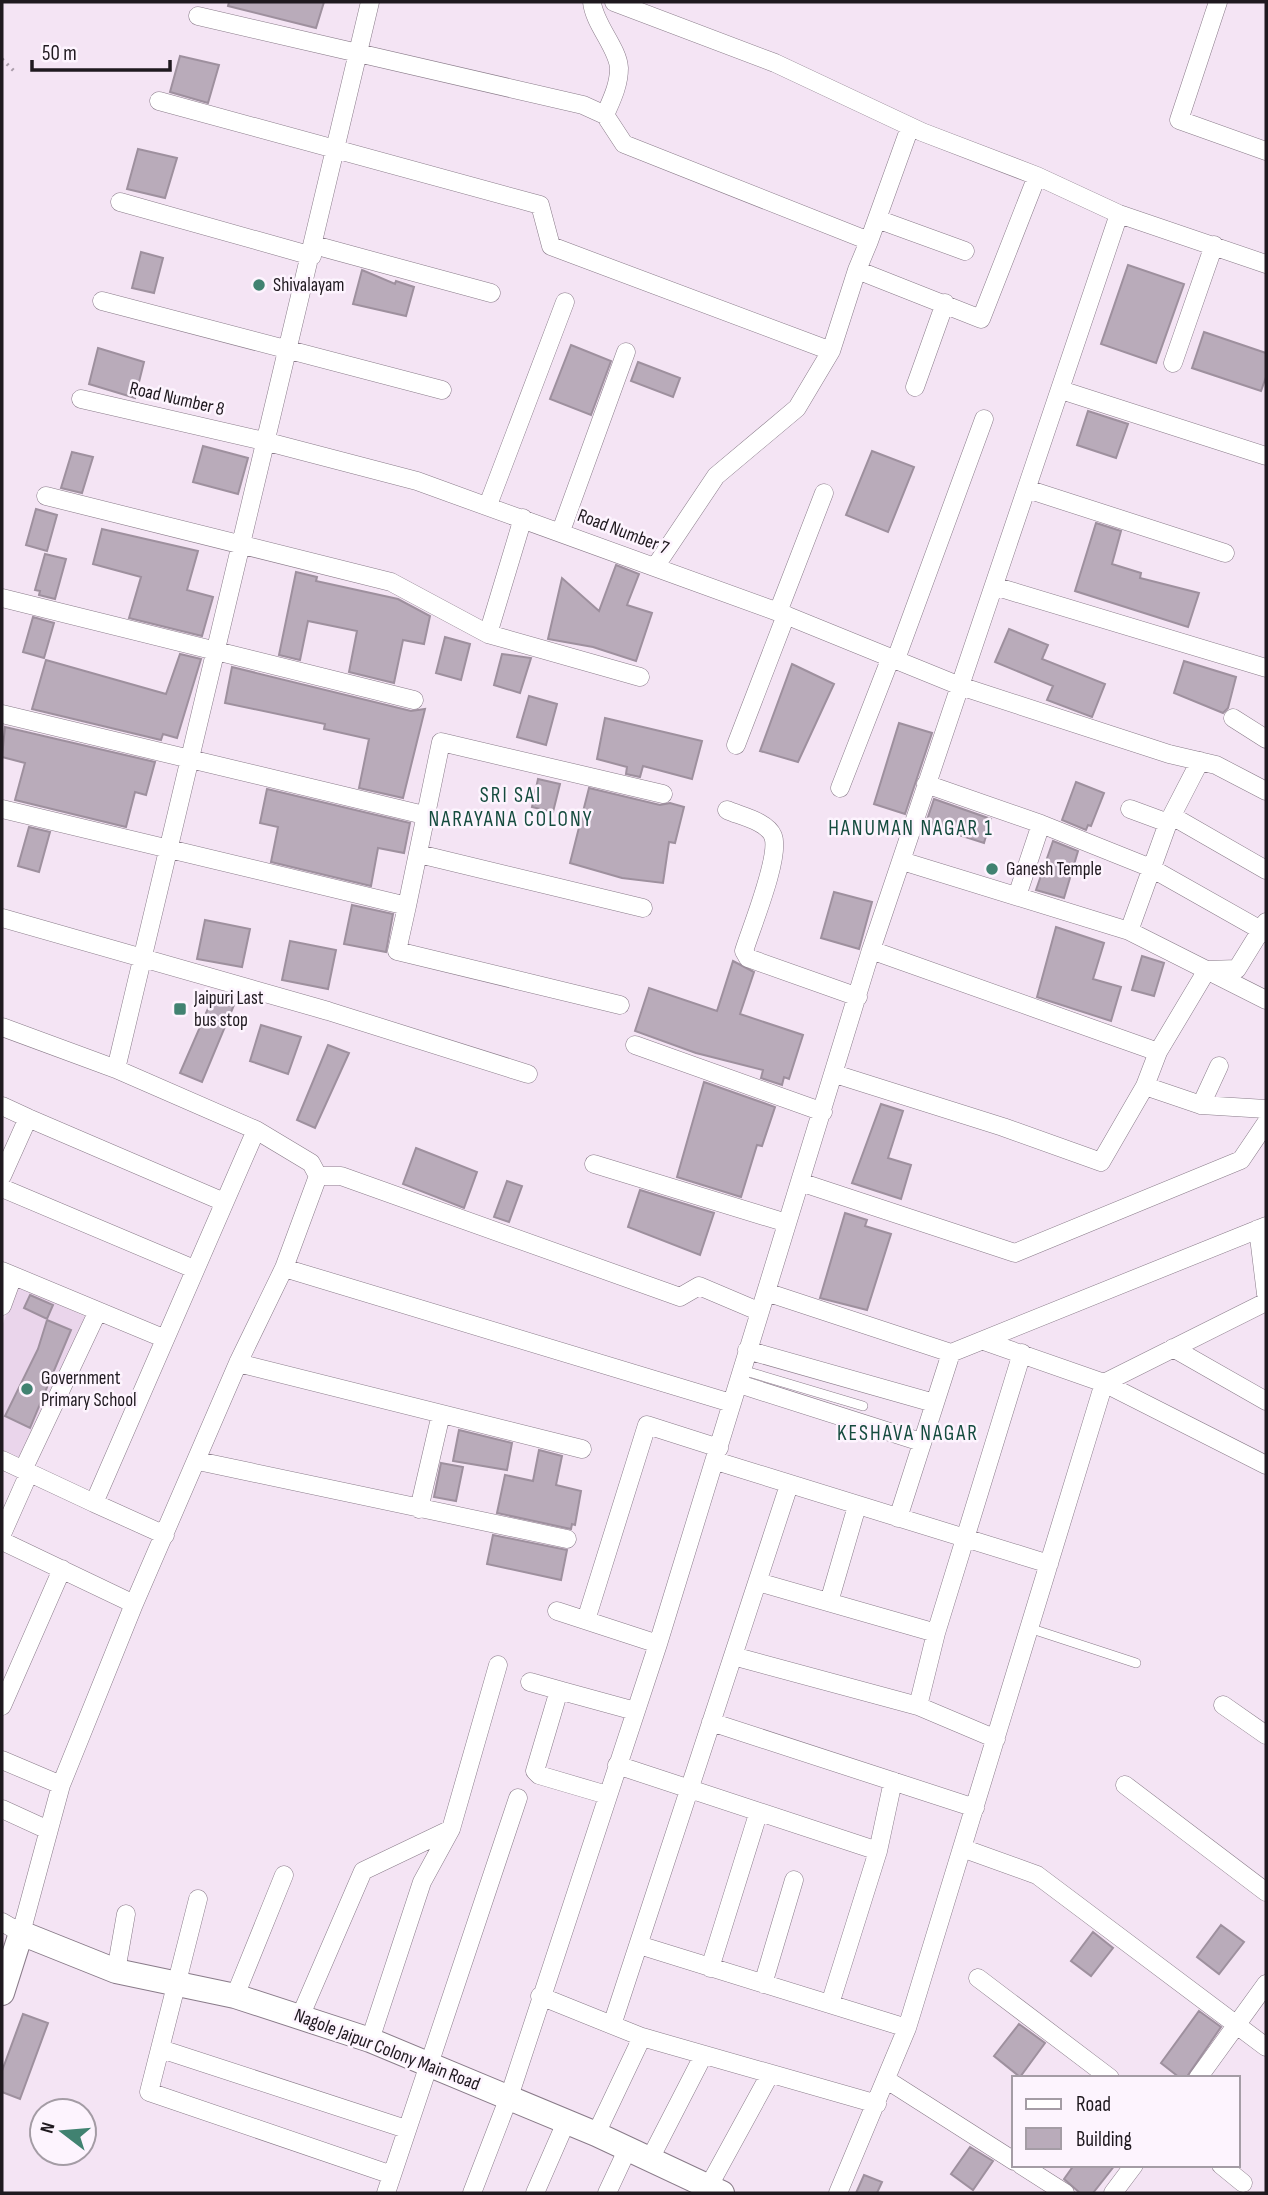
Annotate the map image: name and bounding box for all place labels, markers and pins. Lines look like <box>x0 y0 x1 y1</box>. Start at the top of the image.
place label: Shivalayam <box>273 274 344 297</box>
marker: Shivalayam <box>251 277 267 293</box>
place label: Ganesh Temple <box>1006 858 1102 881</box>
marker: Ganesh Temple <box>984 861 1000 877</box>
place label: Jaipuri Last bus stop <box>193 987 264 1032</box>
marker: Jaipuri Last bus stop <box>172 1001 188 1017</box>
place label: Government Primary School <box>41 1367 137 1412</box>
marker: Government Primary School <box>19 1381 35 1397</box>

